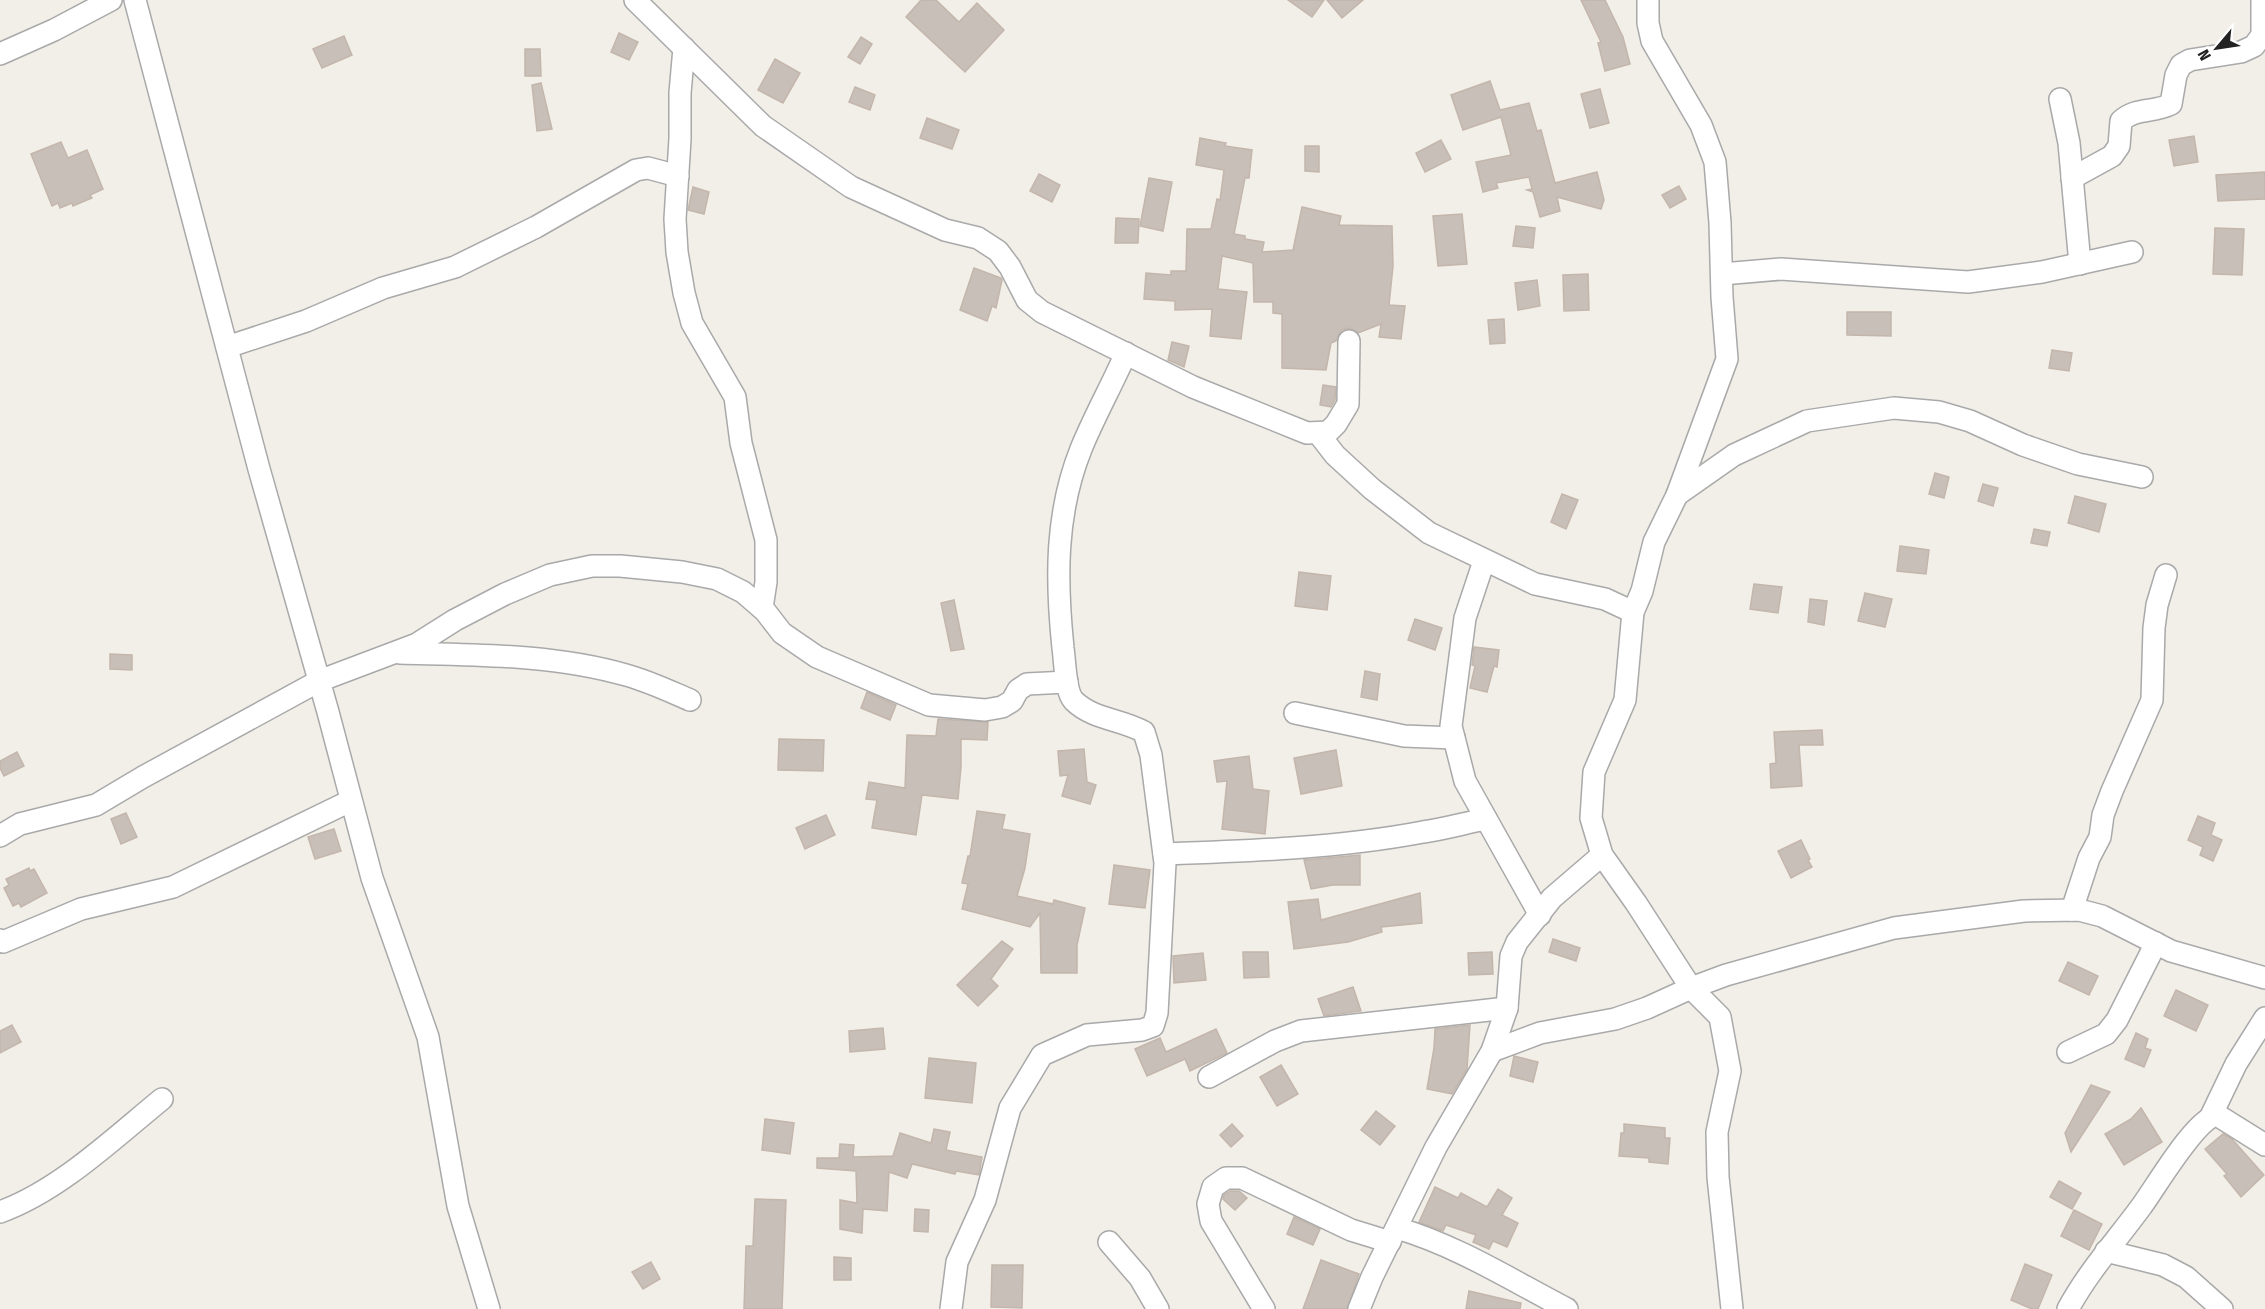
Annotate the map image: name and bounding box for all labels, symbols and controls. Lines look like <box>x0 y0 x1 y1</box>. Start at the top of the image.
north arrow <box>2187 18 2247 78</box>
text: N <box>2194 46 2215 64</box>

